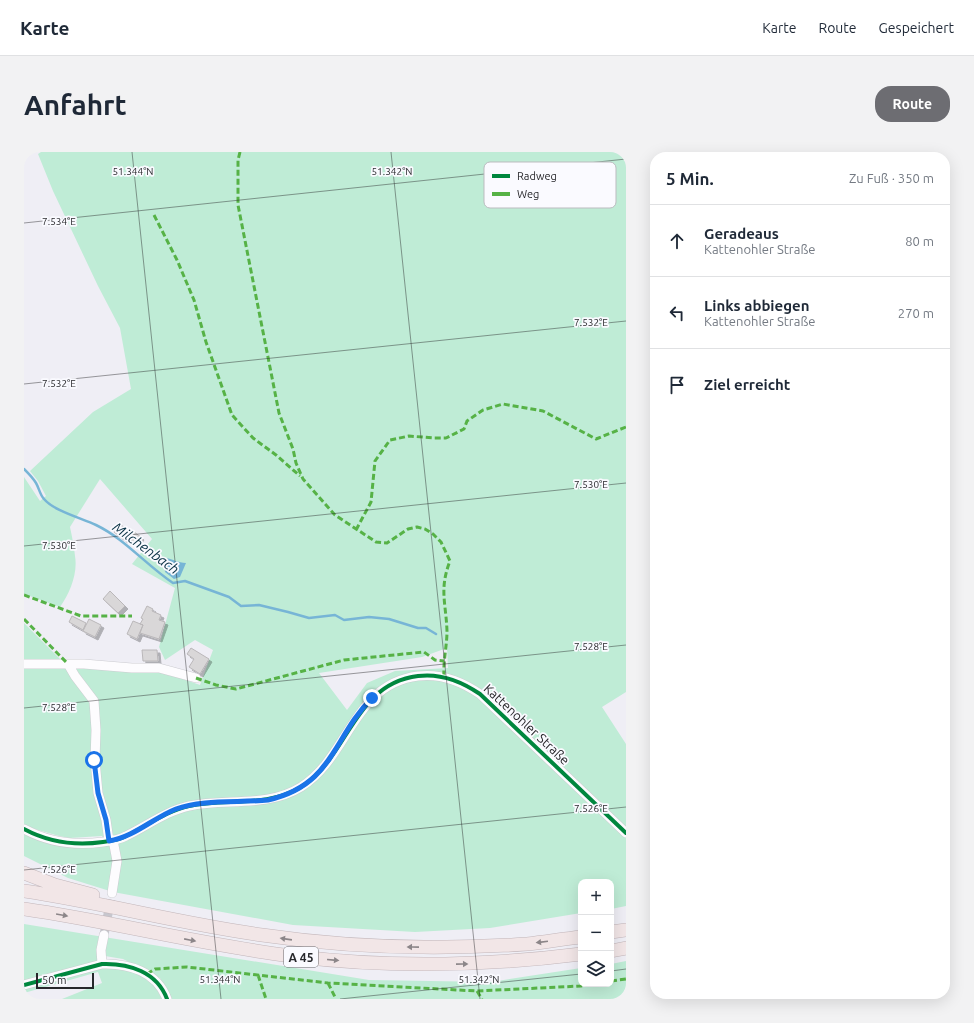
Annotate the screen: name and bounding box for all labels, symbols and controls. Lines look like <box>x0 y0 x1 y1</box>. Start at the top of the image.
text: Karte <box>20 17 69 39</box>
text: Karte <box>762 20 796 36</box>
text: Route <box>818 20 857 36</box>
text: Gespeichert <box>879 20 954 36</box>
button: Route <box>875 86 950 122</box>
text: Anfahrt <box>24 89 127 120</box>
legend <box>484 162 616 208</box>
text: 51.344°N <box>112 166 154 177</box>
text: 51.342°N <box>371 166 413 177</box>
text: 5 Min. <box>666 169 714 188</box>
text: Radweg <box>517 170 557 182</box>
text: Zu Fuß · 350 m <box>849 171 934 185</box>
text: Weg <box>517 188 539 200</box>
text: 7.534°E <box>42 216 76 227</box>
text: Geradeaus <box>704 225 779 242</box>
icon: ahead <box>666 230 688 252</box>
text: 80 m <box>905 234 934 248</box>
text: Kattenohler Straße <box>704 242 815 256</box>
text: Links abbiegen <box>704 297 809 314</box>
icon: left <box>666 302 688 324</box>
text: 270 m <box>898 306 934 320</box>
text: Kattenohler Straße <box>704 314 815 328</box>
text: 7.532°E <box>574 317 608 328</box>
icon: arrive <box>666 374 688 396</box>
text: Ziel erreicht <box>704 376 790 393</box>
text: 7.532°E <box>42 378 76 389</box>
text: 7.530°E <box>574 479 608 490</box>
water label: Milchenbach <box>110 519 182 577</box>
text: 7.530°E <box>42 540 76 551</box>
text: 7.528°E <box>574 641 608 652</box>
street label: Kattenohler Straße <box>481 681 573 767</box>
route end <box>363 689 381 707</box>
text: 7.528°E <box>42 702 76 713</box>
route start <box>85 751 103 769</box>
text: 7.526°E <box>574 803 608 814</box>
text: 7.526°E <box>42 864 76 875</box>
map controls <box>578 879 614 987</box>
button: + <box>578 879 614 915</box>
one-way arrow <box>56 912 69 918</box>
button: − <box>578 915 614 951</box>
one-way arrow <box>280 936 292 942</box>
one-way arrow <box>184 937 196 943</box>
one-way arrow <box>536 939 548 945</box>
one-way arrow <box>406 944 419 950</box>
road number: A 45 <box>284 947 318 967</box>
button: layers <box>578 951 614 987</box>
one-way arrow <box>327 957 339 963</box>
one-way arrow <box>456 961 469 967</box>
scale bar <box>36 971 94 990</box>
text: 50 m <box>42 974 66 986</box>
text: 51.344°N <box>199 974 241 985</box>
text: 51.342°N <box>458 974 500 985</box>

